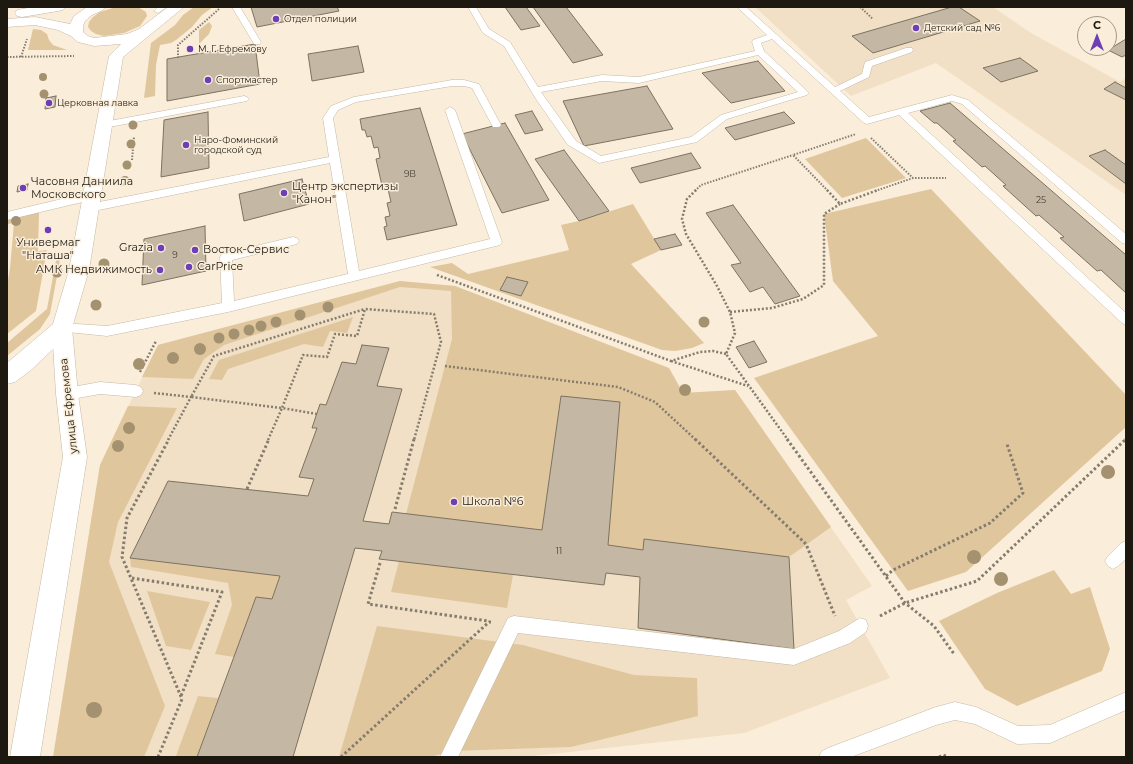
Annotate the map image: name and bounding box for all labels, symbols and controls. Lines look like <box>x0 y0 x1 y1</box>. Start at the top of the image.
marker: Отдел полиции <box>271 14 281 24</box>
place label: Отдел полиции <box>284 14 357 24</box>
north arrow <box>1077 16 1117 56</box>
text: С <box>1093 18 1101 32</box>
marker: Детский сад №6 <box>911 23 921 33</box>
place label: Детский сад №6 <box>924 23 1000 33</box>
marker: М. Г. Ефремову <box>185 44 195 54</box>
place label: М. Г. Ефремову <box>198 44 267 54</box>
marker: Спортмастер <box>203 75 213 85</box>
place label: Спортмастер <box>216 75 278 85</box>
marker: Церковная лавка <box>44 98 54 108</box>
place label: Церковная лавка <box>57 98 138 108</box>
place label: Наро-Фоминский городской суд <box>194 135 278 156</box>
marker: Наро-Фоминский городской суд <box>181 140 191 150</box>
house number: 9В <box>404 169 416 179</box>
place label: Часовня Даниила Московского <box>31 175 133 201</box>
place label: Центр экспертизы "Канон" <box>292 180 398 206</box>
marker: Часовня Даниила Московского <box>18 183 28 193</box>
marker: Центр экспертизы "Канон" <box>279 188 289 198</box>
house number: 25 <box>1036 195 1046 205</box>
marker: Универмаг "Наташа" <box>43 225 53 235</box>
place label: Универмаг "Наташа" <box>16 236 80 262</box>
place label: Grazia <box>119 241 153 255</box>
marker: Grazia <box>156 243 166 253</box>
place label: Восток-Сервис <box>203 243 289 257</box>
marker: Восток-Сервис <box>190 245 200 255</box>
house number: 9 <box>172 250 178 260</box>
place label: CarPrice <box>197 260 243 274</box>
marker: CarPrice <box>184 262 194 272</box>
place label: АМК Недвижимость <box>36 263 152 277</box>
marker: АМК Недвижимость <box>155 265 165 275</box>
street label: улица Ефремова <box>57 357 81 455</box>
place label: Школа №6 <box>462 495 523 509</box>
marker: Школа №6 <box>449 497 459 507</box>
house number: 11 <box>556 546 562 556</box>

